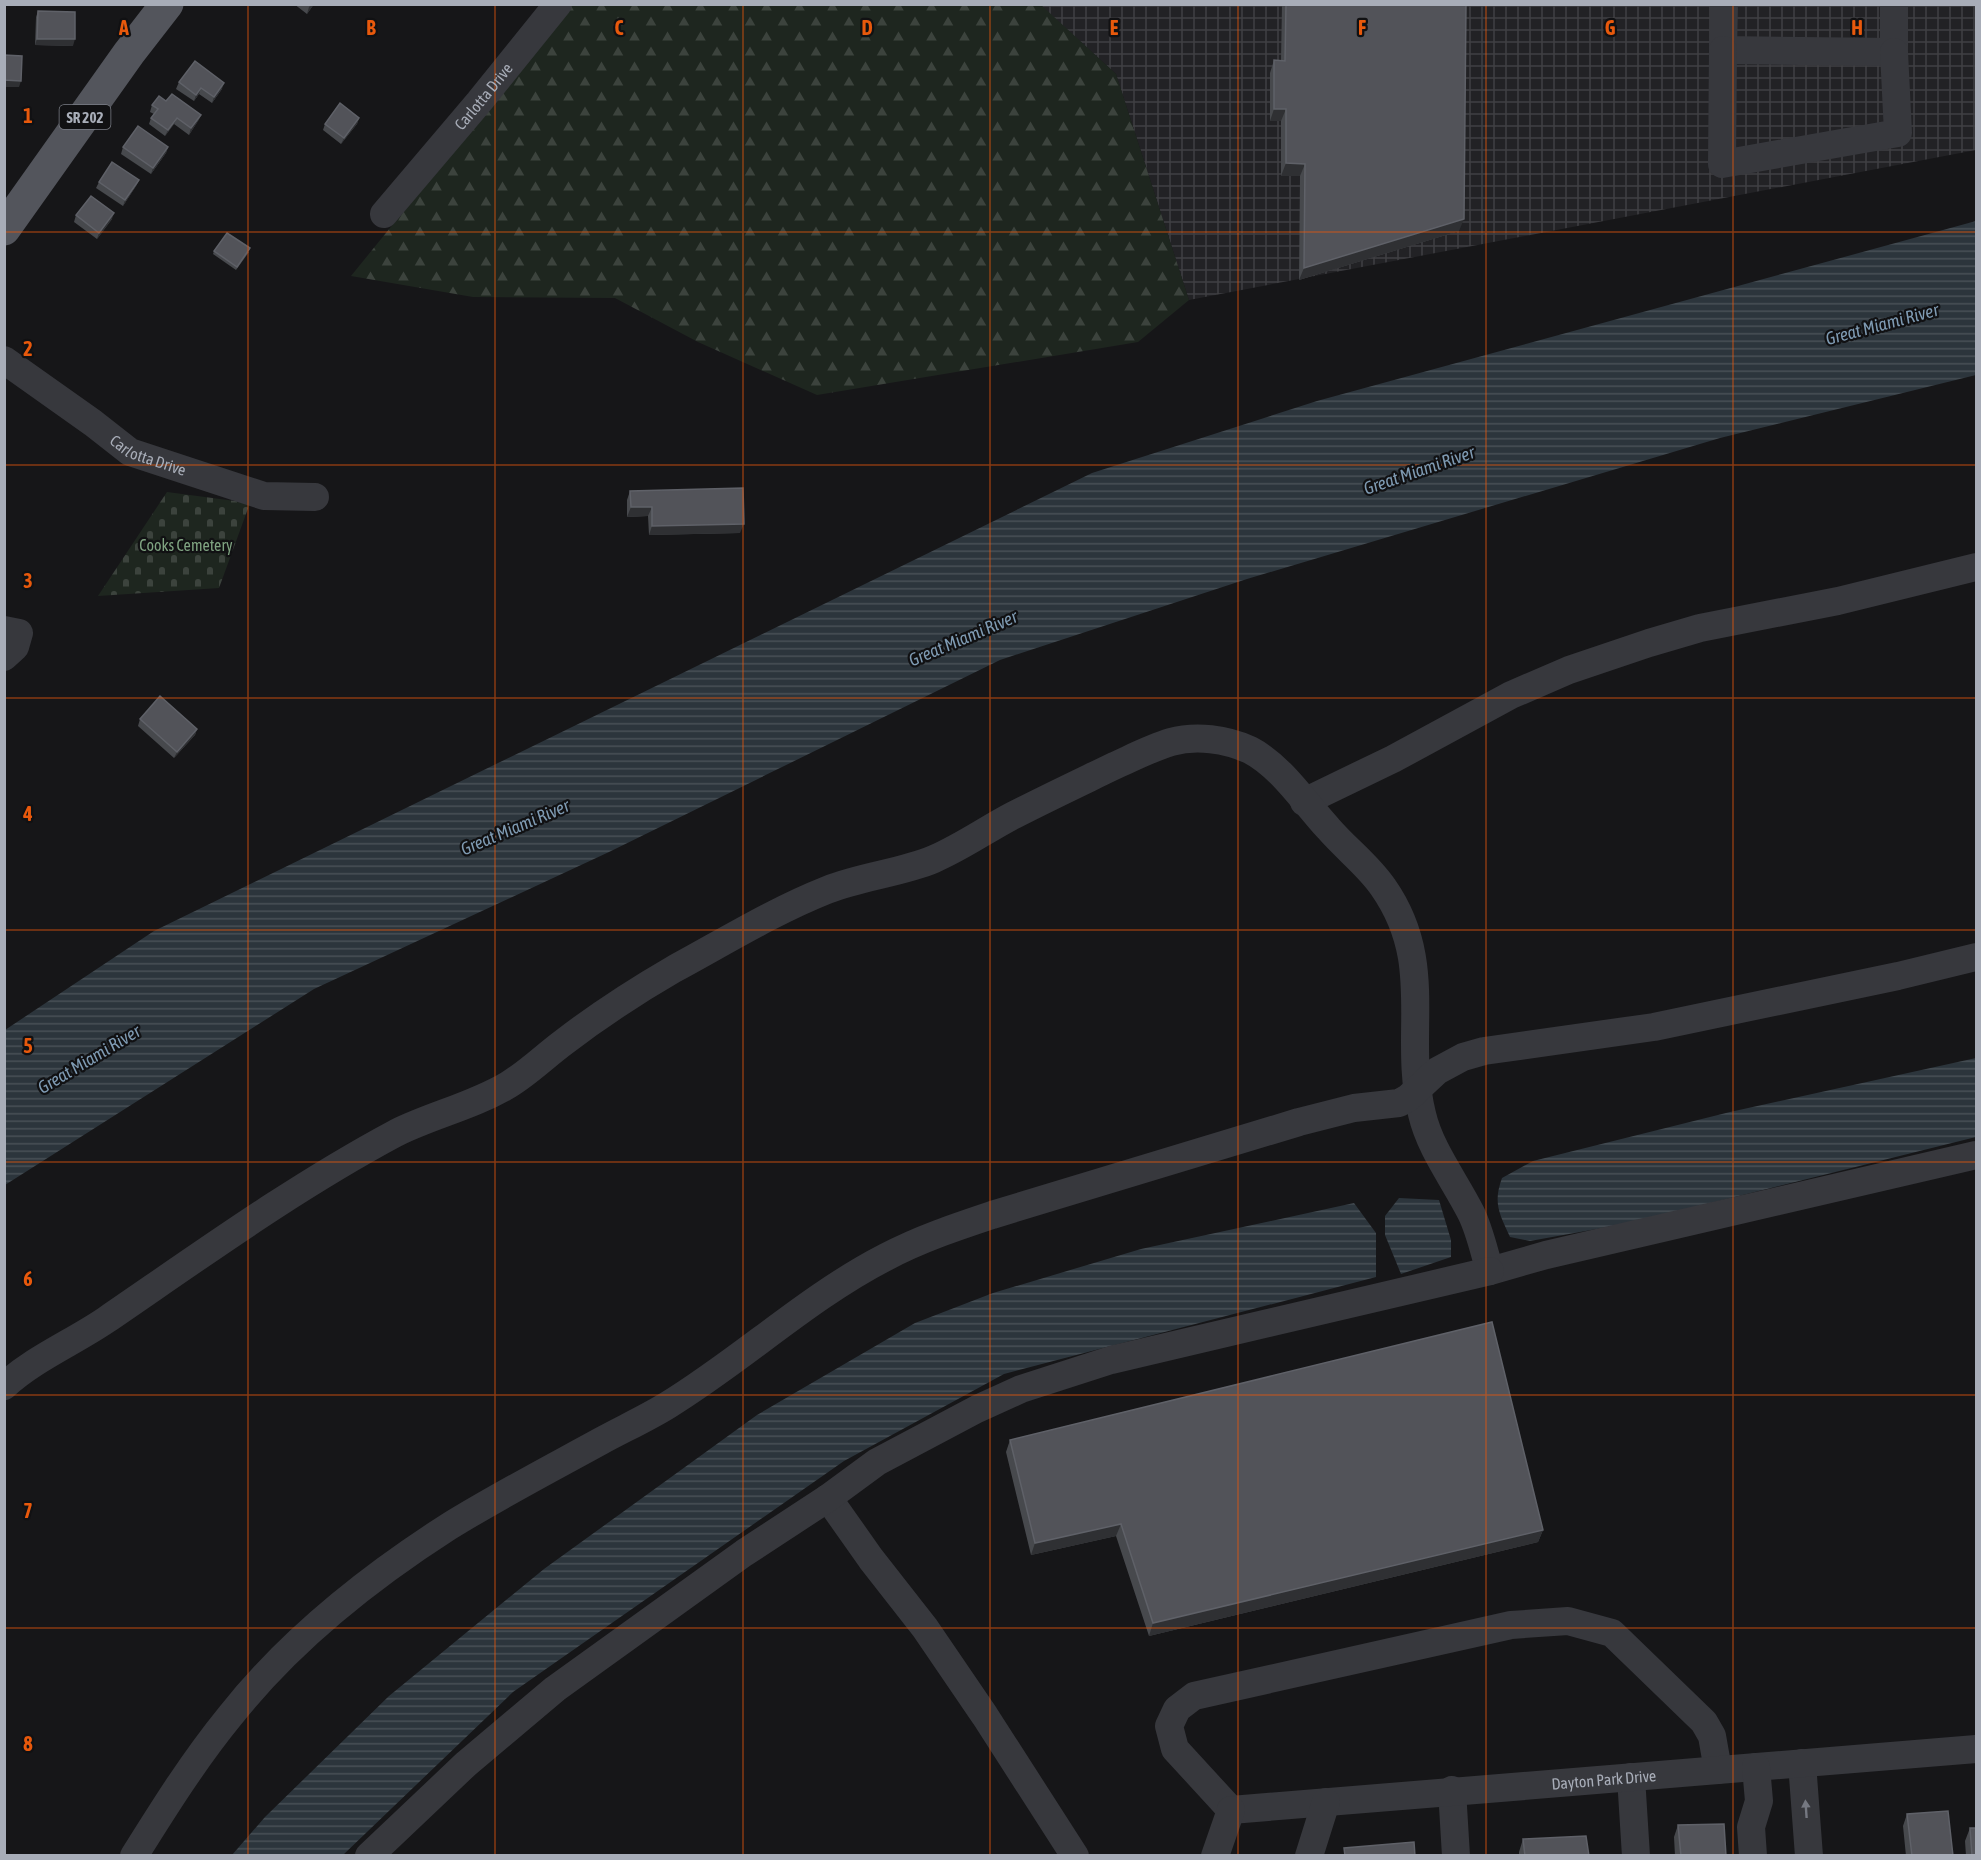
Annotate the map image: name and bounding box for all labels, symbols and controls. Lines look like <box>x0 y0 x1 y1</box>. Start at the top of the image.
text: A <box>118 16 129 39</box>
text: B <box>366 16 376 39</box>
text: C <box>615 16 624 39</box>
text: D <box>861 16 873 39</box>
text: E <box>1110 16 1119 39</box>
text: F <box>1358 16 1366 39</box>
text: G <box>1605 16 1616 39</box>
text: H <box>1851 16 1863 39</box>
street label: Carlotta Drive <box>451 59 516 133</box>
text: 1 <box>23 104 33 127</box>
road number: SR 202 <box>60 105 110 129</box>
water label: Great Miami River <box>1823 299 1941 349</box>
text: 2 <box>23 337 33 360</box>
street label: Carlotta Drive <box>107 431 188 479</box>
water label: Great Miami River <box>1361 441 1478 499</box>
park label: Cooks Cemetery <box>139 536 233 555</box>
text: 3 <box>23 569 33 592</box>
water label: Great Miami River <box>905 605 1021 670</box>
water label: Great Miami River <box>457 794 573 859</box>
text: 4 <box>22 802 33 825</box>
water label: Great Miami River <box>34 1020 145 1098</box>
text: 5 <box>23 1034 33 1057</box>
text: 6 <box>23 1267 33 1290</box>
text: 7 <box>23 1499 33 1522</box>
text: 8 <box>23 1732 33 1755</box>
street label: Dayton Park Drive <box>1551 1766 1657 1793</box>
one-way arrow <box>1801 1800 1811 1819</box>

